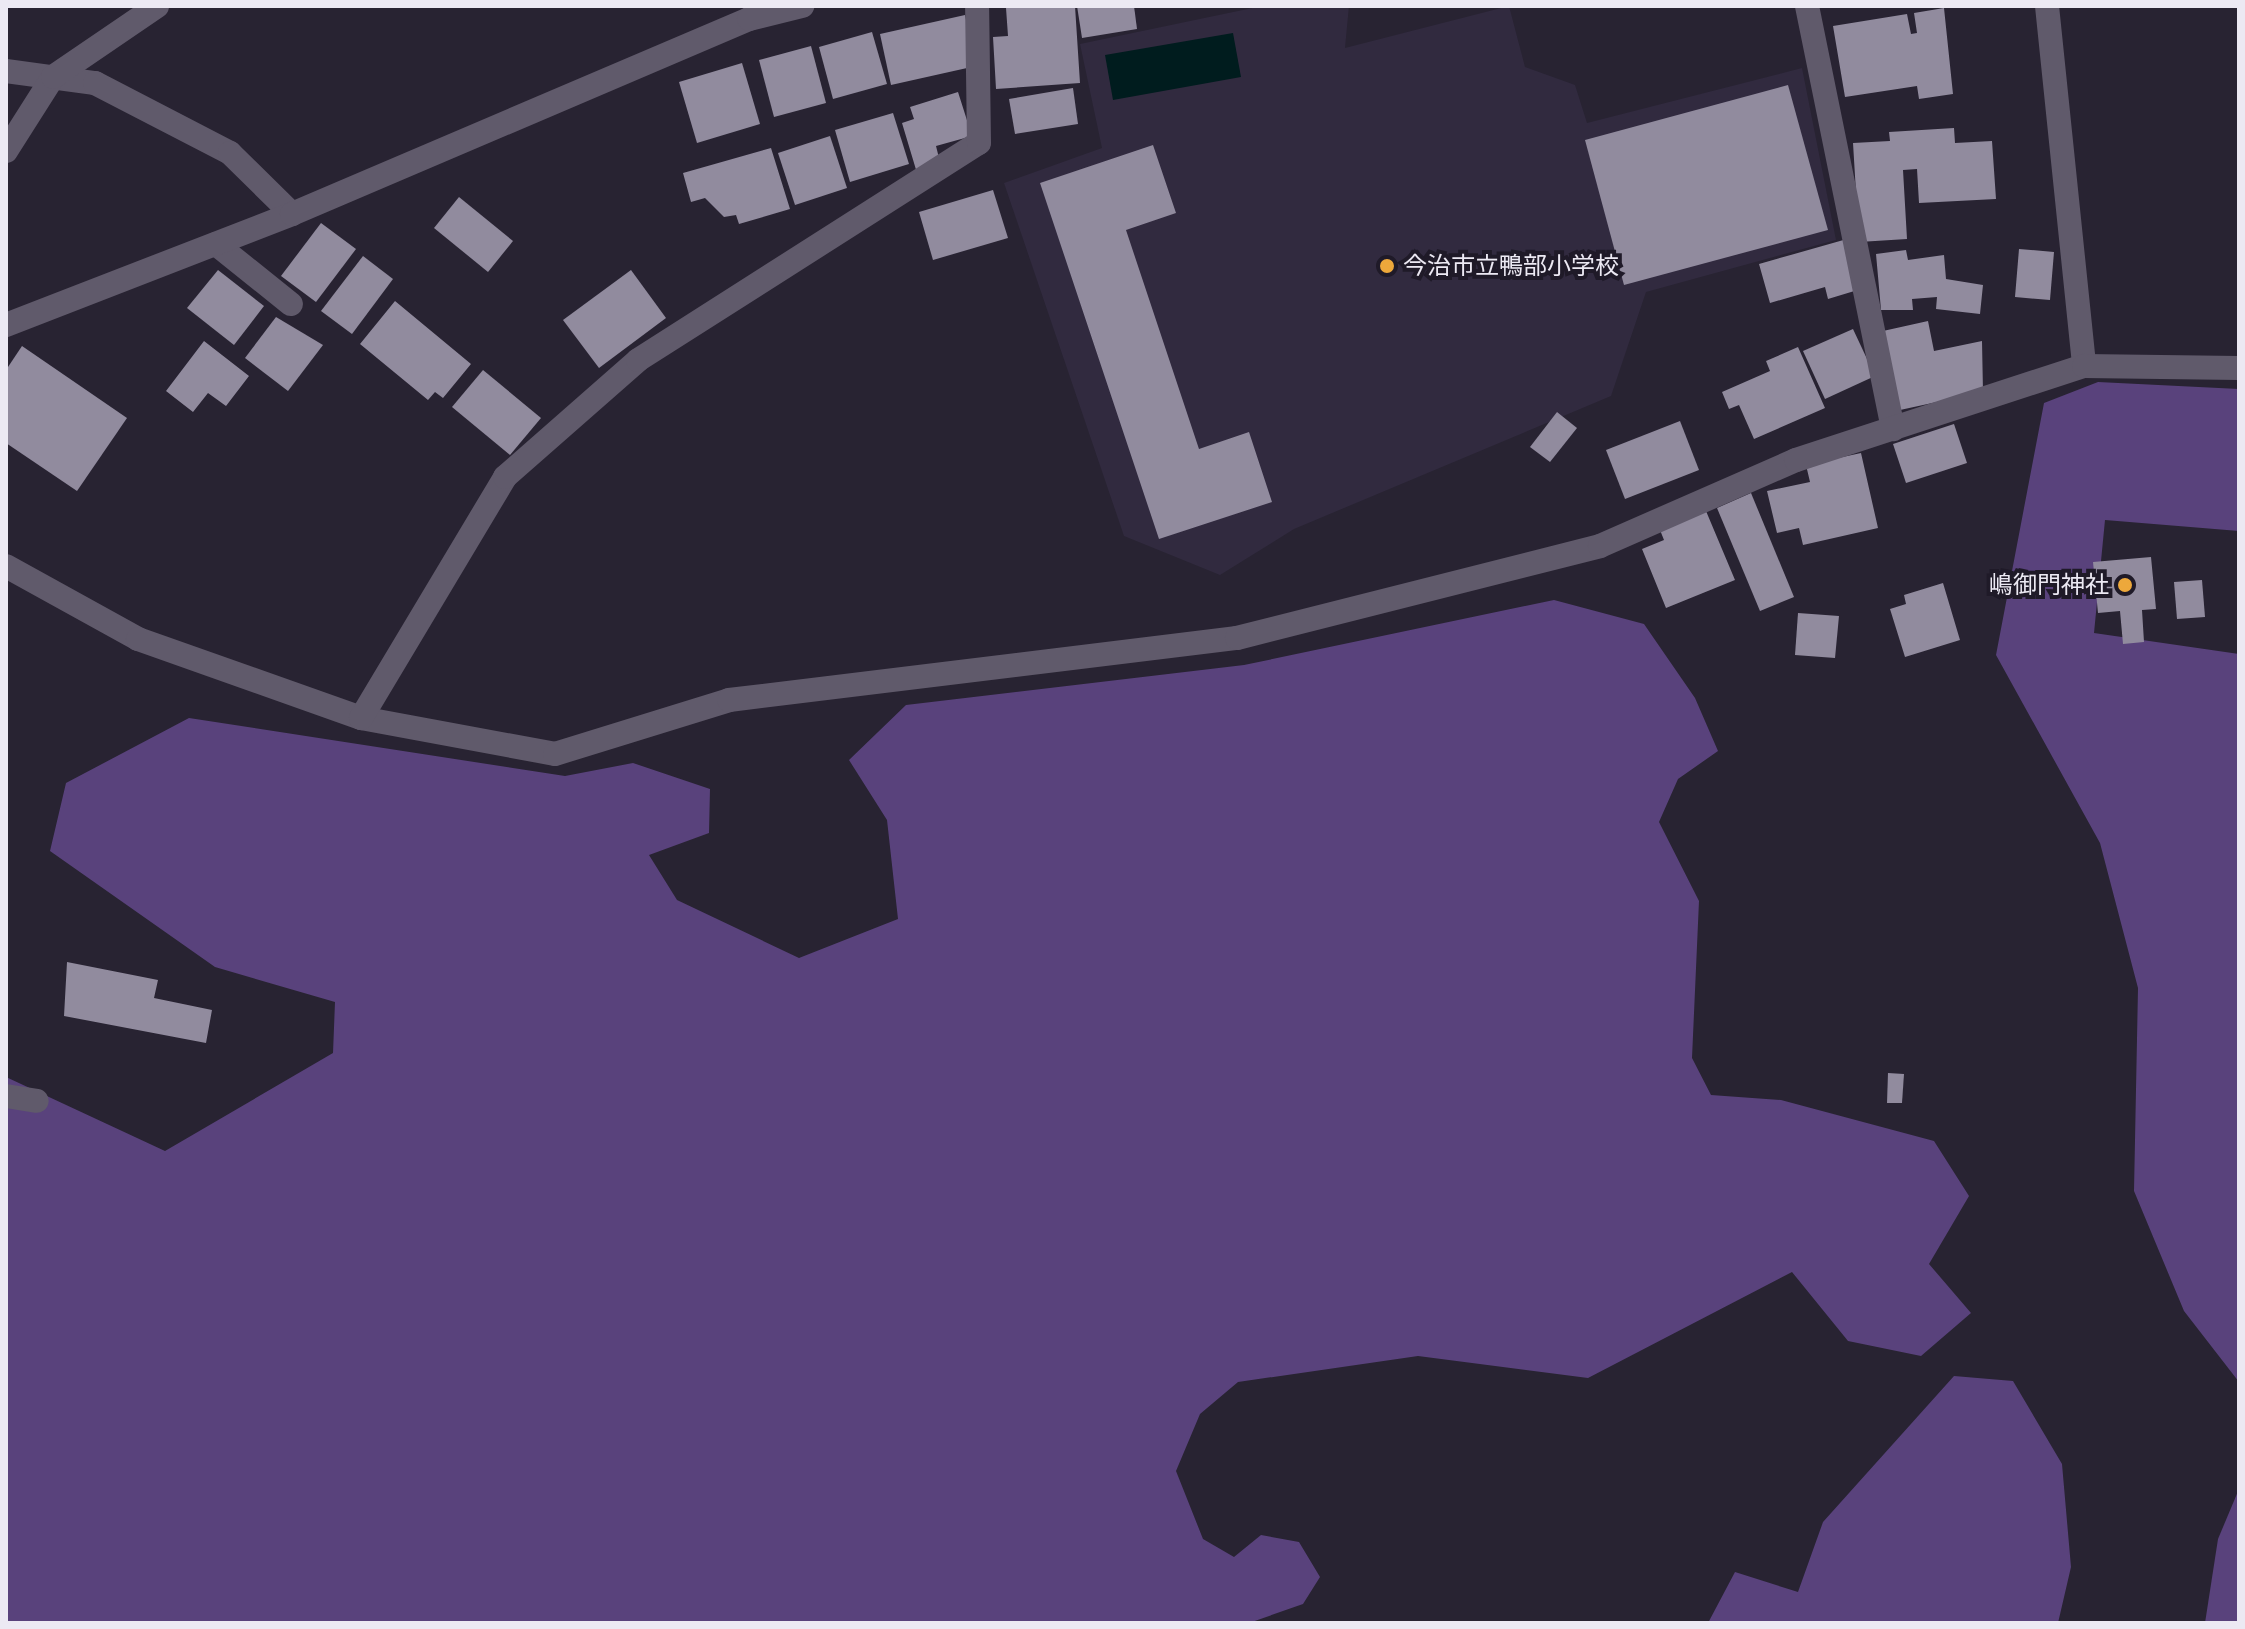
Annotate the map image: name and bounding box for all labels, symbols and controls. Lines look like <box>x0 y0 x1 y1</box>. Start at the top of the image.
place label: 今治市立鴨部小学校 <box>1403 252 1619 280</box>
marker: 今治市立鴨部小学校 <box>1378 257 1396 275</box>
place label: 嶋御門神社 <box>1989 571 2109 599</box>
marker: 嶋御門神社 <box>2116 576 2134 594</box>

